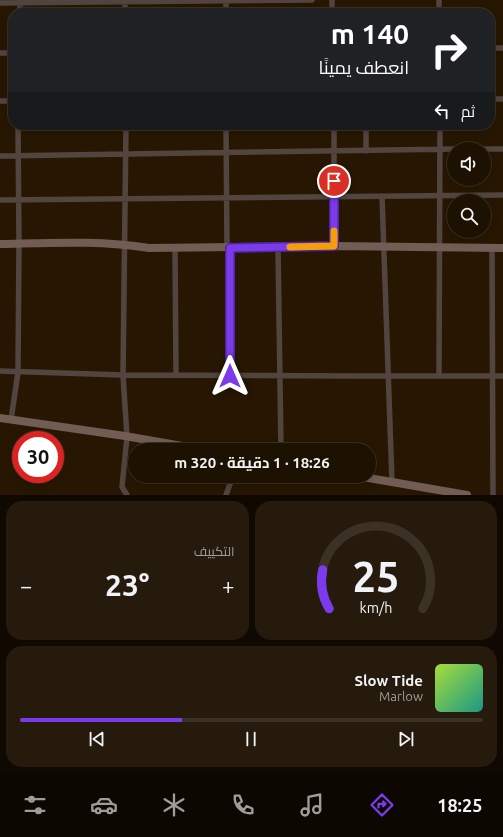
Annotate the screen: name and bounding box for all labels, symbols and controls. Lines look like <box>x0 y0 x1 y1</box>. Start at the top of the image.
text: 140 m <box>331 18 409 49</box>
icon: right <box>423 24 475 76</box>
text: انعطف يمينًا <box>318 57 409 77</box>
icon: left <box>431 100 453 122</box>
text: ثم <box>461 103 475 120</box>
map controls <box>447 142 491 238</box>
button: sound <box>447 142 491 186</box>
pin <box>317 164 351 198</box>
icon: arrive <box>323 170 345 192</box>
button: search <box>447 194 491 238</box>
position arrow <box>209 355 251 397</box>
speed limit sign: 30 <box>12 431 64 483</box>
text: 18:26 · 1 دقيقة · 320 m <box>174 454 330 471</box>
text: التكييف <box>194 544 235 558</box>
text: 25 <box>352 552 399 599</box>
text: 23° <box>105 568 149 602</box>
text: − <box>20 573 32 598</box>
text: + <box>222 573 235 598</box>
text: km/h <box>359 599 392 615</box>
text: Slow Tide <box>355 672 423 689</box>
text: Marlow <box>379 689 423 703</box>
icon: previous <box>86 728 108 750</box>
icon: pause <box>240 728 262 750</box>
icon: next <box>395 728 417 750</box>
icon: filters <box>21 791 49 819</box>
icon: car <box>90 791 118 819</box>
icon: climate <box>160 791 188 819</box>
icon: phone <box>229 791 257 819</box>
icon: music <box>298 791 326 819</box>
icon: directions <box>368 791 396 819</box>
text: 18:25 <box>437 795 482 815</box>

